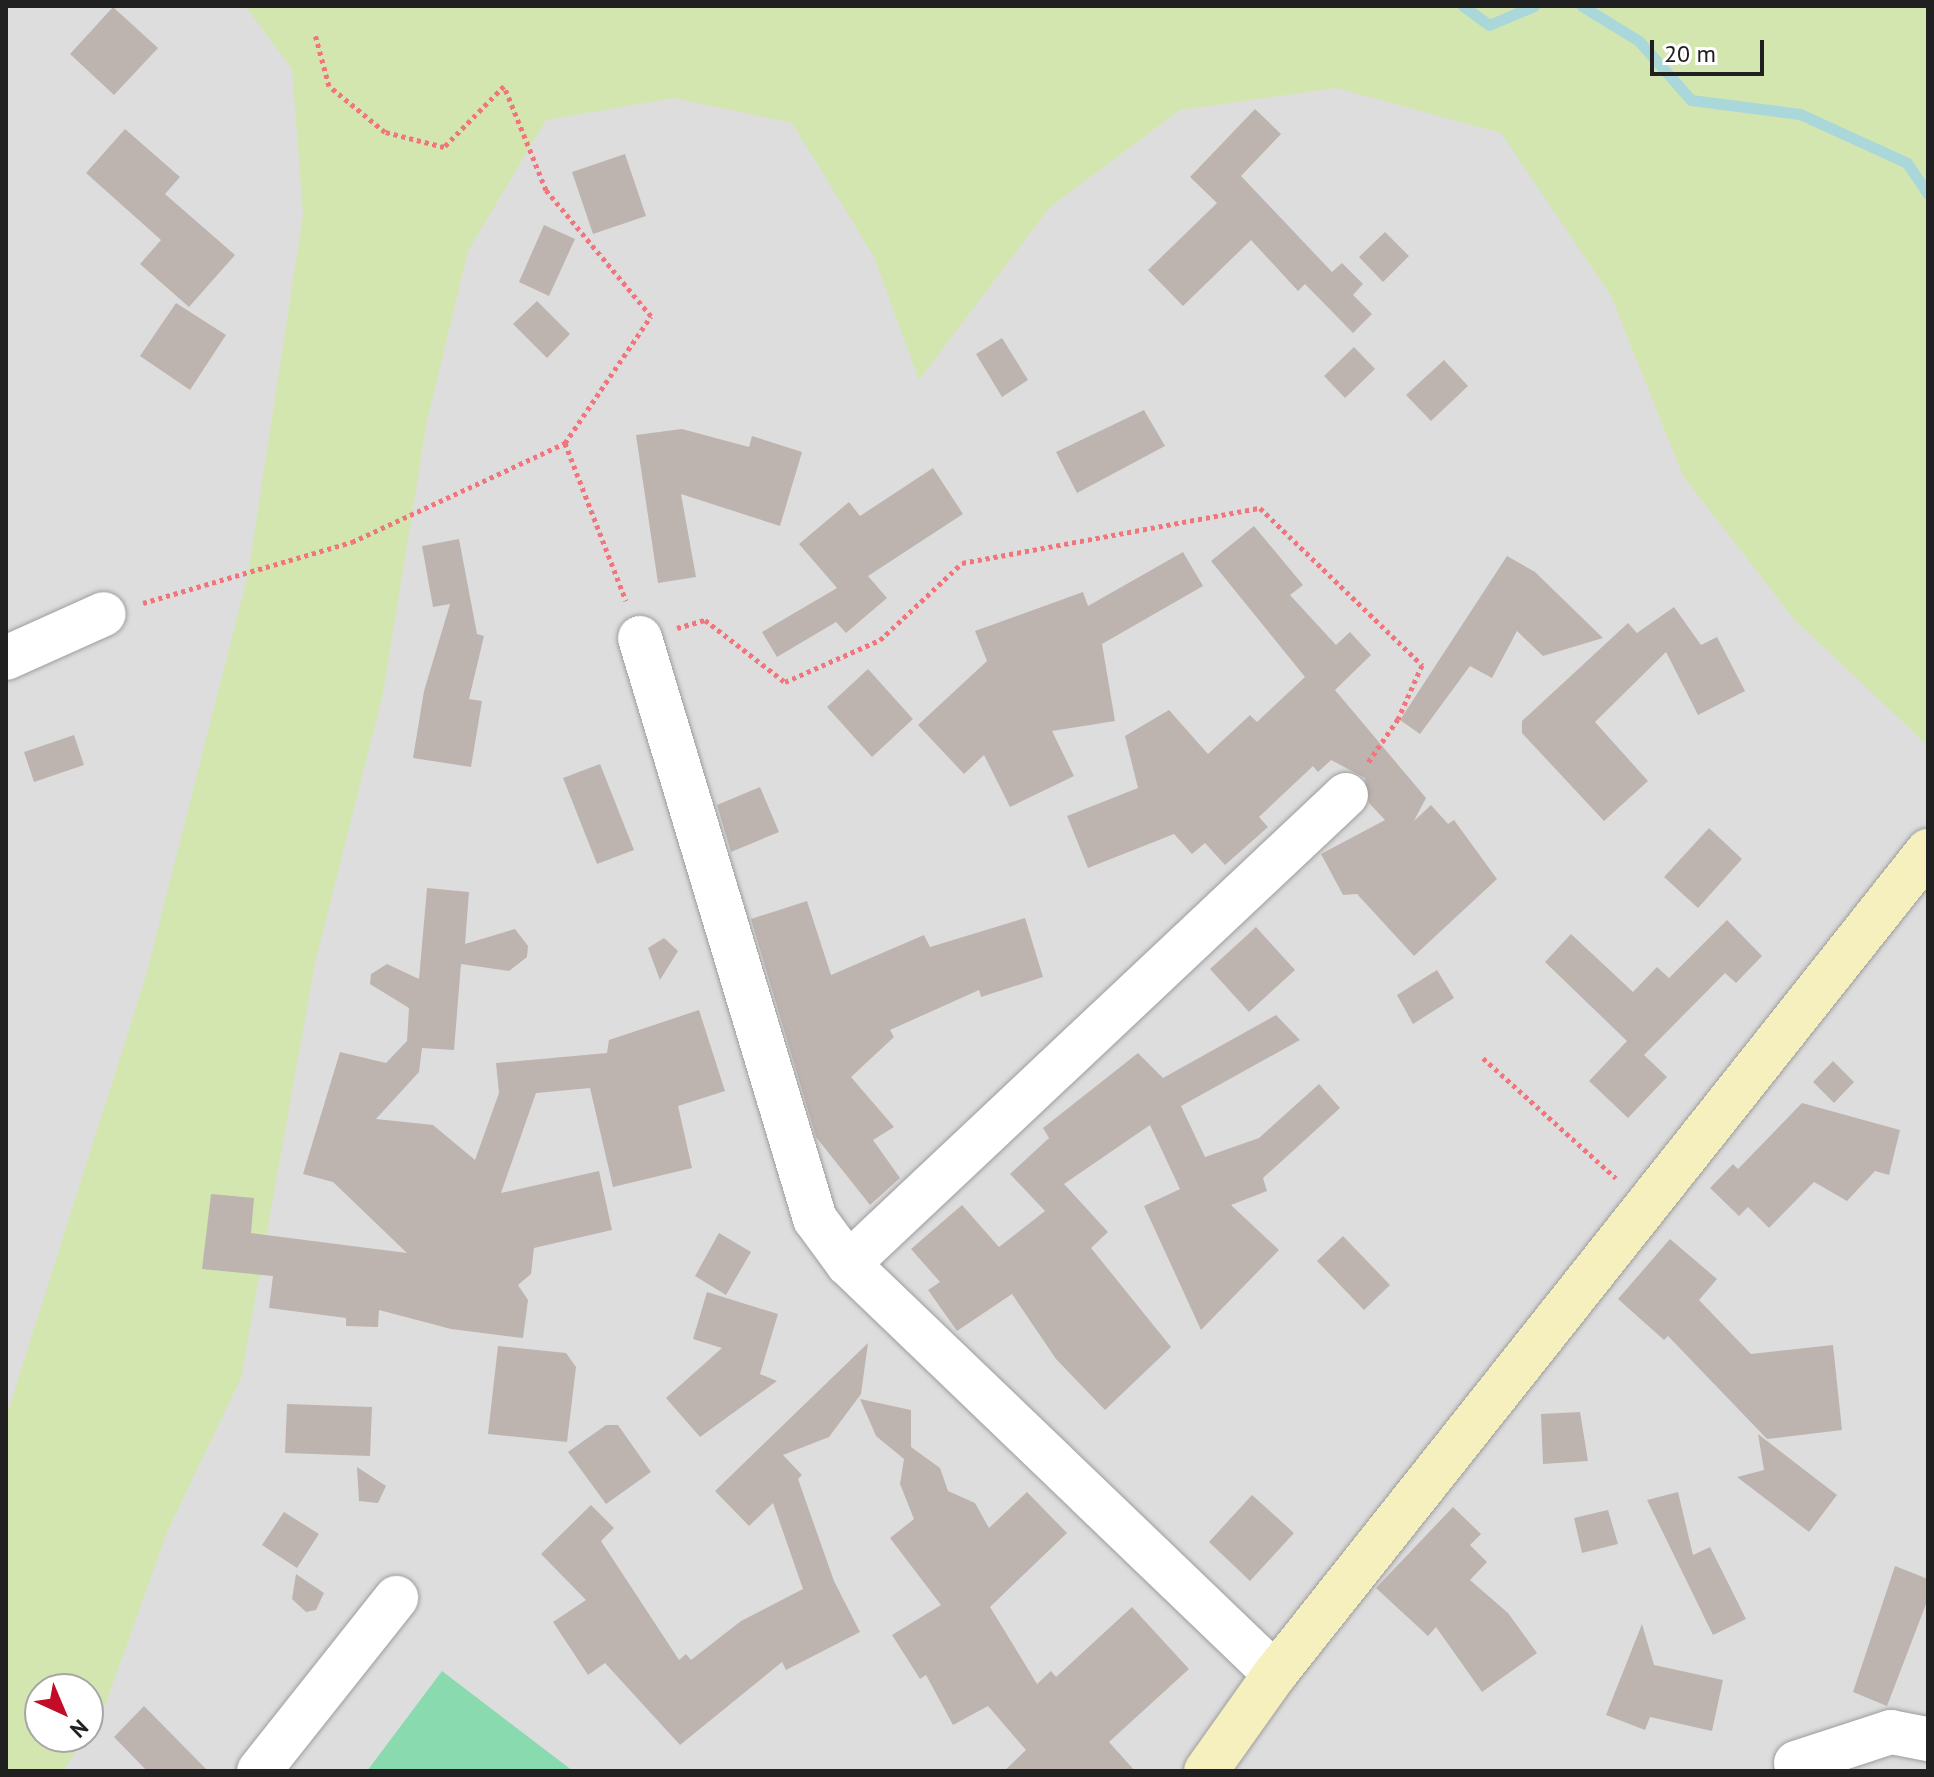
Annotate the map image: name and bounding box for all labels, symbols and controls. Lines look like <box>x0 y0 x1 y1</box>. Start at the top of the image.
scale bar <box>1654 24 1768 74</box>
text: 20 m <box>1664 38 1716 69</box>
north arrow <box>24 1673 104 1753</box>
text: N <box>64 1714 94 1744</box>

